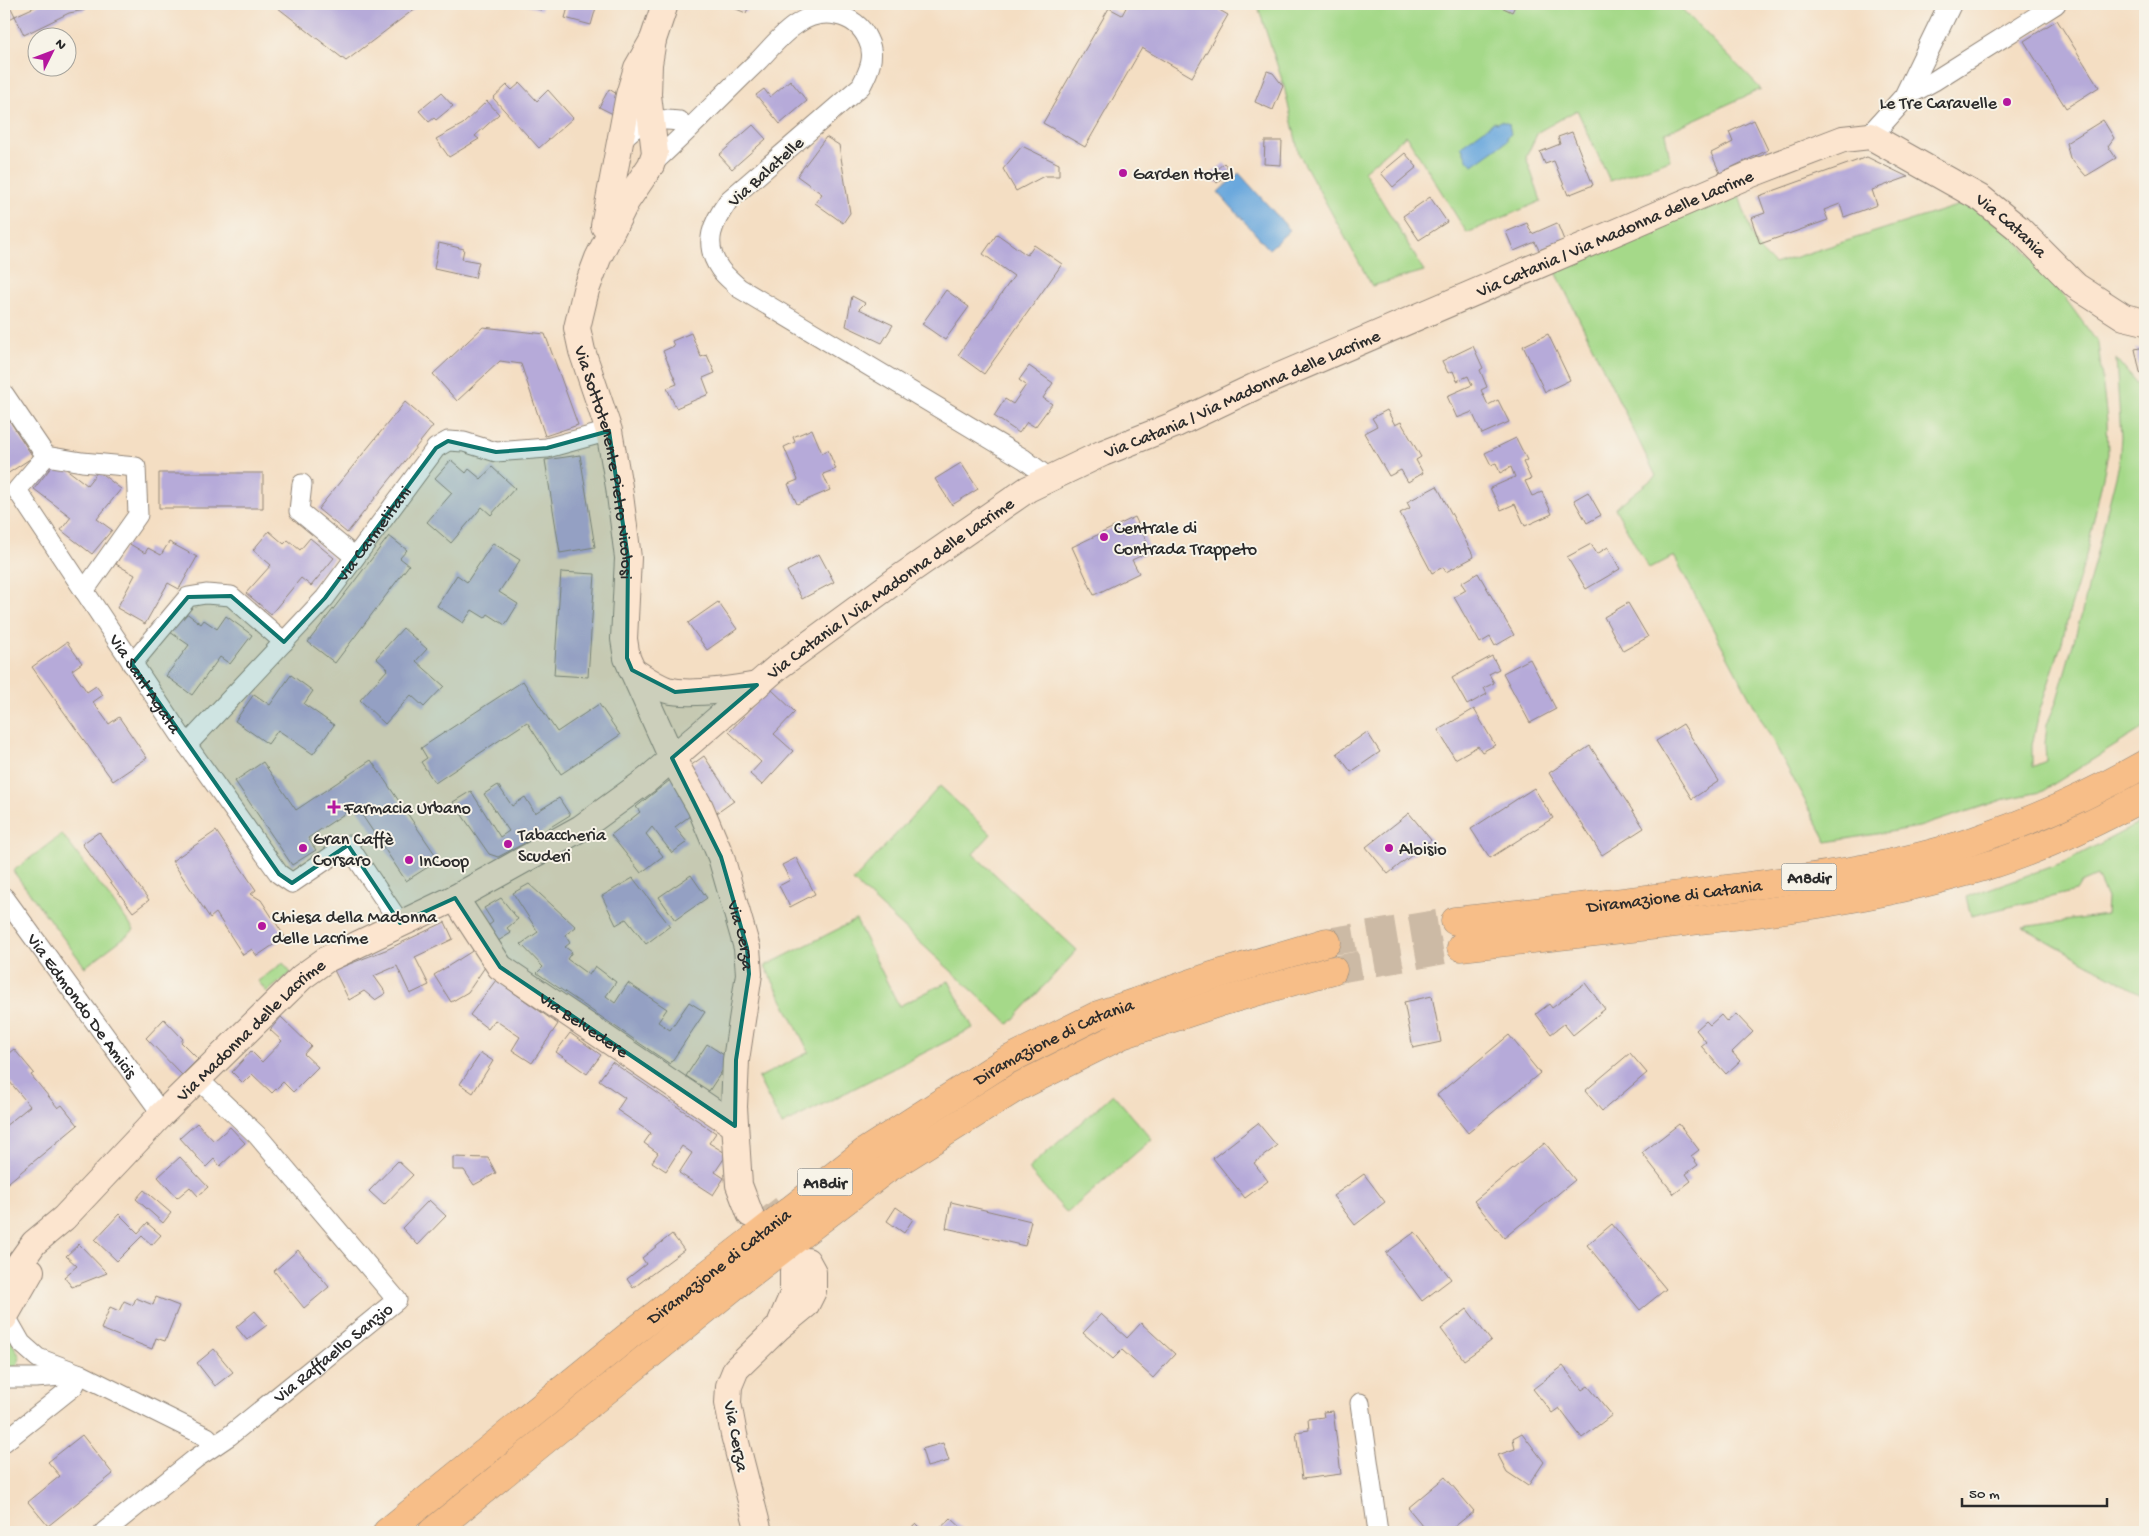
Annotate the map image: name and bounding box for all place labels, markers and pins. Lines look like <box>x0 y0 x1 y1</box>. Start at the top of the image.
place label: Le Tre Caravelle <box>1879 94 1998 115</box>
marker: Le Tre Caravelle <box>2001 96 2013 108</box>
place label: Garden Hotel <box>1133 165 1234 186</box>
marker: Garden Hotel <box>1117 167 1129 179</box>
place label: Centrale di Contrada Trappeto <box>1114 519 1257 561</box>
marker: Centrale di Contrada Trappeto <box>1098 531 1110 543</box>
place label: Farmacia Urbano <box>343 799 471 820</box>
marker: Farmacia Urbano <box>328 801 340 813</box>
place label: Tabaccheria Scuderi <box>517 826 607 868</box>
place label: Gran Caffè Corsaro <box>313 830 394 872</box>
marker: Tabaccheria Scuderi <box>502 838 514 850</box>
place label: Aloisio <box>1399 840 1447 861</box>
marker: Gran Caffè Corsaro <box>297 842 309 854</box>
marker: Aloisio <box>1383 842 1395 854</box>
place label: InCoop <box>419 852 469 873</box>
marker: InCoop <box>403 854 415 866</box>
place label: Chiesa della Madonna delle Lacrime <box>272 908 438 950</box>
marker: Chiesa della Madonna delle Lacrime <box>256 920 268 932</box>

